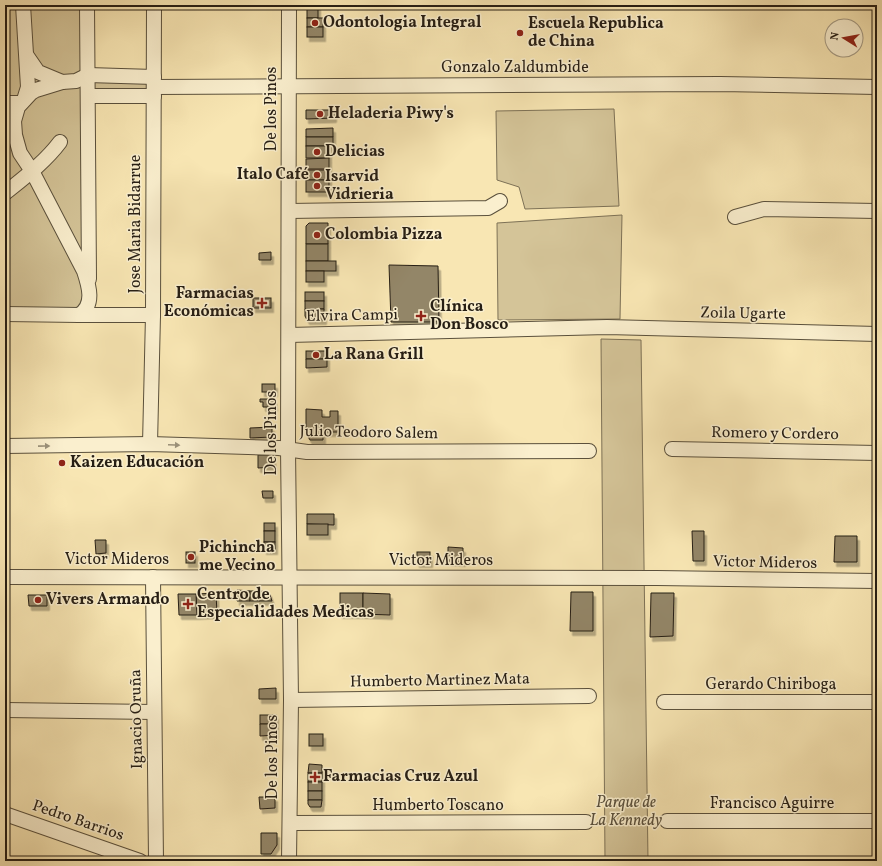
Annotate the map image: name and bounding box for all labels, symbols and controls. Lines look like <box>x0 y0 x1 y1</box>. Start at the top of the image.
place label: Odontologia Integral <box>323 12 482 34</box>
place label: Escuela Republica de China <box>528 13 664 53</box>
marker: Odontologia Integral <box>310 18 320 28</box>
north arrow <box>824 18 864 58</box>
marker: Escuela Republica de China <box>515 28 525 38</box>
text: N <box>828 31 844 42</box>
street label: Gonzalo Zaldumbide <box>441 57 589 79</box>
street label: De los Pinos <box>261 66 283 151</box>
place label: Heladeria Piwy's <box>328 103 454 125</box>
marker: Heladeria Piwy's <box>315 109 325 119</box>
place label: Delicias <box>325 141 385 163</box>
marker: Delicias <box>312 147 322 157</box>
street label: Jose Maria Bidarrue <box>125 155 147 293</box>
place label: Italo Café <box>237 164 309 186</box>
place label: Isarvid Vidrieria <box>325 166 394 206</box>
marker: Italo Café <box>312 170 322 180</box>
marker: Isarvid Vidrieria <box>312 181 322 191</box>
place label: Colombia Pizza <box>325 224 443 246</box>
marker: Colombia Pizza <box>312 230 322 240</box>
place label: Farmacias Económicas <box>164 283 254 323</box>
place label: Clínica Don Bosco <box>430 296 508 336</box>
marker: Farmacias Económicas <box>257 298 267 308</box>
street label: Zoila Ugarte <box>700 302 786 326</box>
street label: Elvira Campi <box>306 304 398 328</box>
marker: Clínica Don Bosco <box>415 310 427 322</box>
place label: La Rana Grill <box>324 344 424 366</box>
marker: La Rana Grill <box>311 350 321 360</box>
street label: De los Pinos <box>261 390 283 475</box>
street label: Julio Teodoro Salem <box>299 421 439 445</box>
street label: Romero y Cordero <box>711 422 839 446</box>
one-way arrow <box>168 442 181 448</box>
one-way arrow <box>38 443 51 449</box>
place label: Kaizen Educación <box>70 452 205 474</box>
marker: Kaizen Educación <box>57 458 67 468</box>
place label: Pichincha me Vecino <box>199 537 275 577</box>
street label: Victor Mideros <box>65 549 169 571</box>
street label: Victor Mideros <box>389 550 493 572</box>
street label: Victor Mideros <box>713 551 818 575</box>
marker: Pichincha me Vecino <box>186 552 196 562</box>
place label: Centro de Especialidades Medicas <box>197 584 374 624</box>
place label: Vivers Armando <box>46 589 169 611</box>
marker: Vivers Armando <box>33 595 43 605</box>
marker: Centro de Especialidades Medicas <box>182 598 194 610</box>
street label: Humberto Martinez Mata <box>350 668 530 694</box>
street label: Ignacio Oruña <box>125 669 149 769</box>
street label: Gerardo Chiriboga <box>705 674 837 696</box>
street label: De los Pinos <box>262 714 284 799</box>
place label: Farmacias Cruz Azul <box>323 766 479 788</box>
marker: Farmacias Cruz Azul <box>310 772 320 782</box>
park label: Parque de La Kennedy <box>590 792 662 832</box>
street label: Francisco Aguirre <box>710 793 834 815</box>
street label: Pedro Barrios <box>29 795 127 847</box>
street label: Humberto Toscano <box>372 795 504 817</box>

